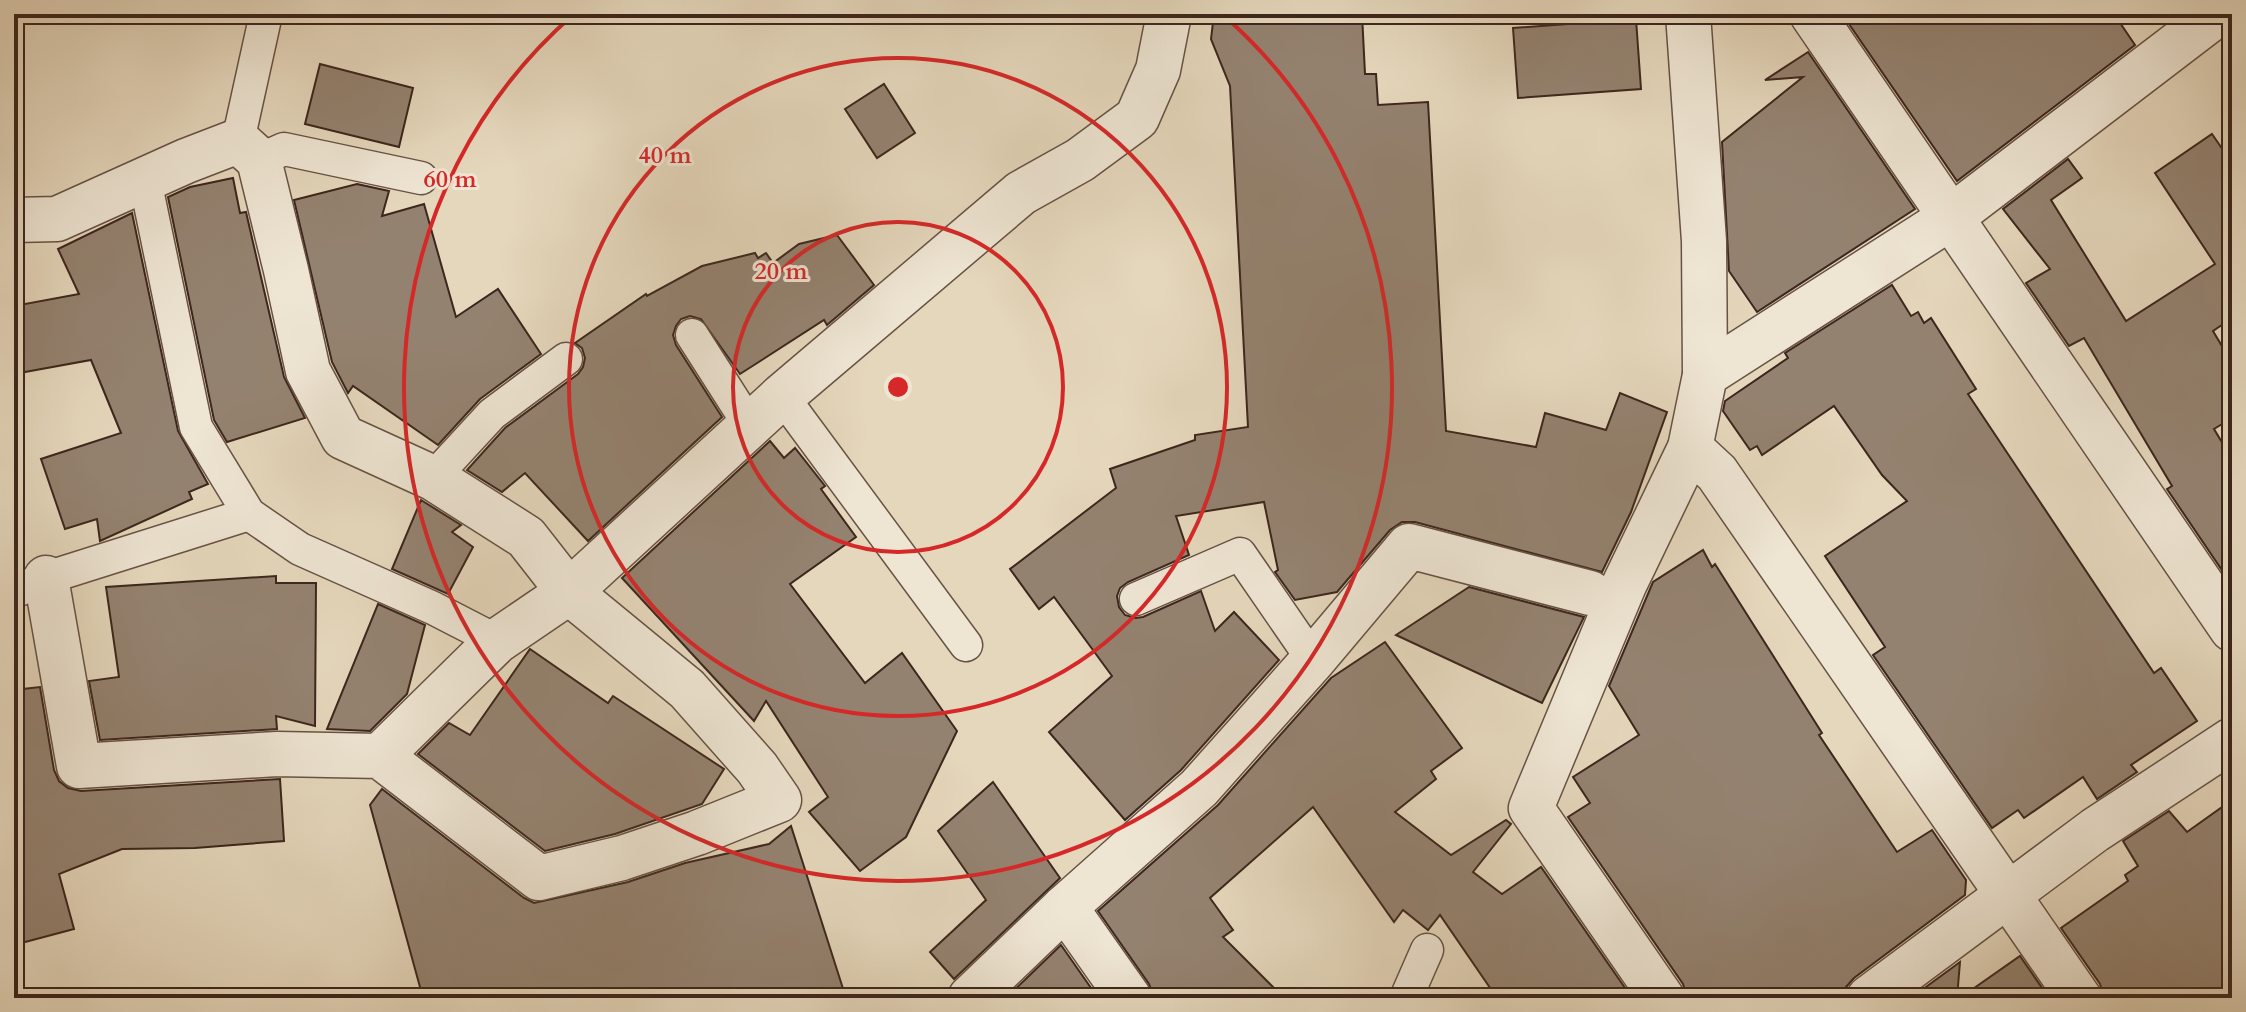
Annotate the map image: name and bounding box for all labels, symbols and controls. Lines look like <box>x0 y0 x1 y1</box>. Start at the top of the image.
text: 40 m <box>638 139 692 172</box>
text: 60 m <box>423 163 477 196</box>
text: 20 m <box>754 255 808 288</box>
centre of rings <box>884 373 912 401</box>

